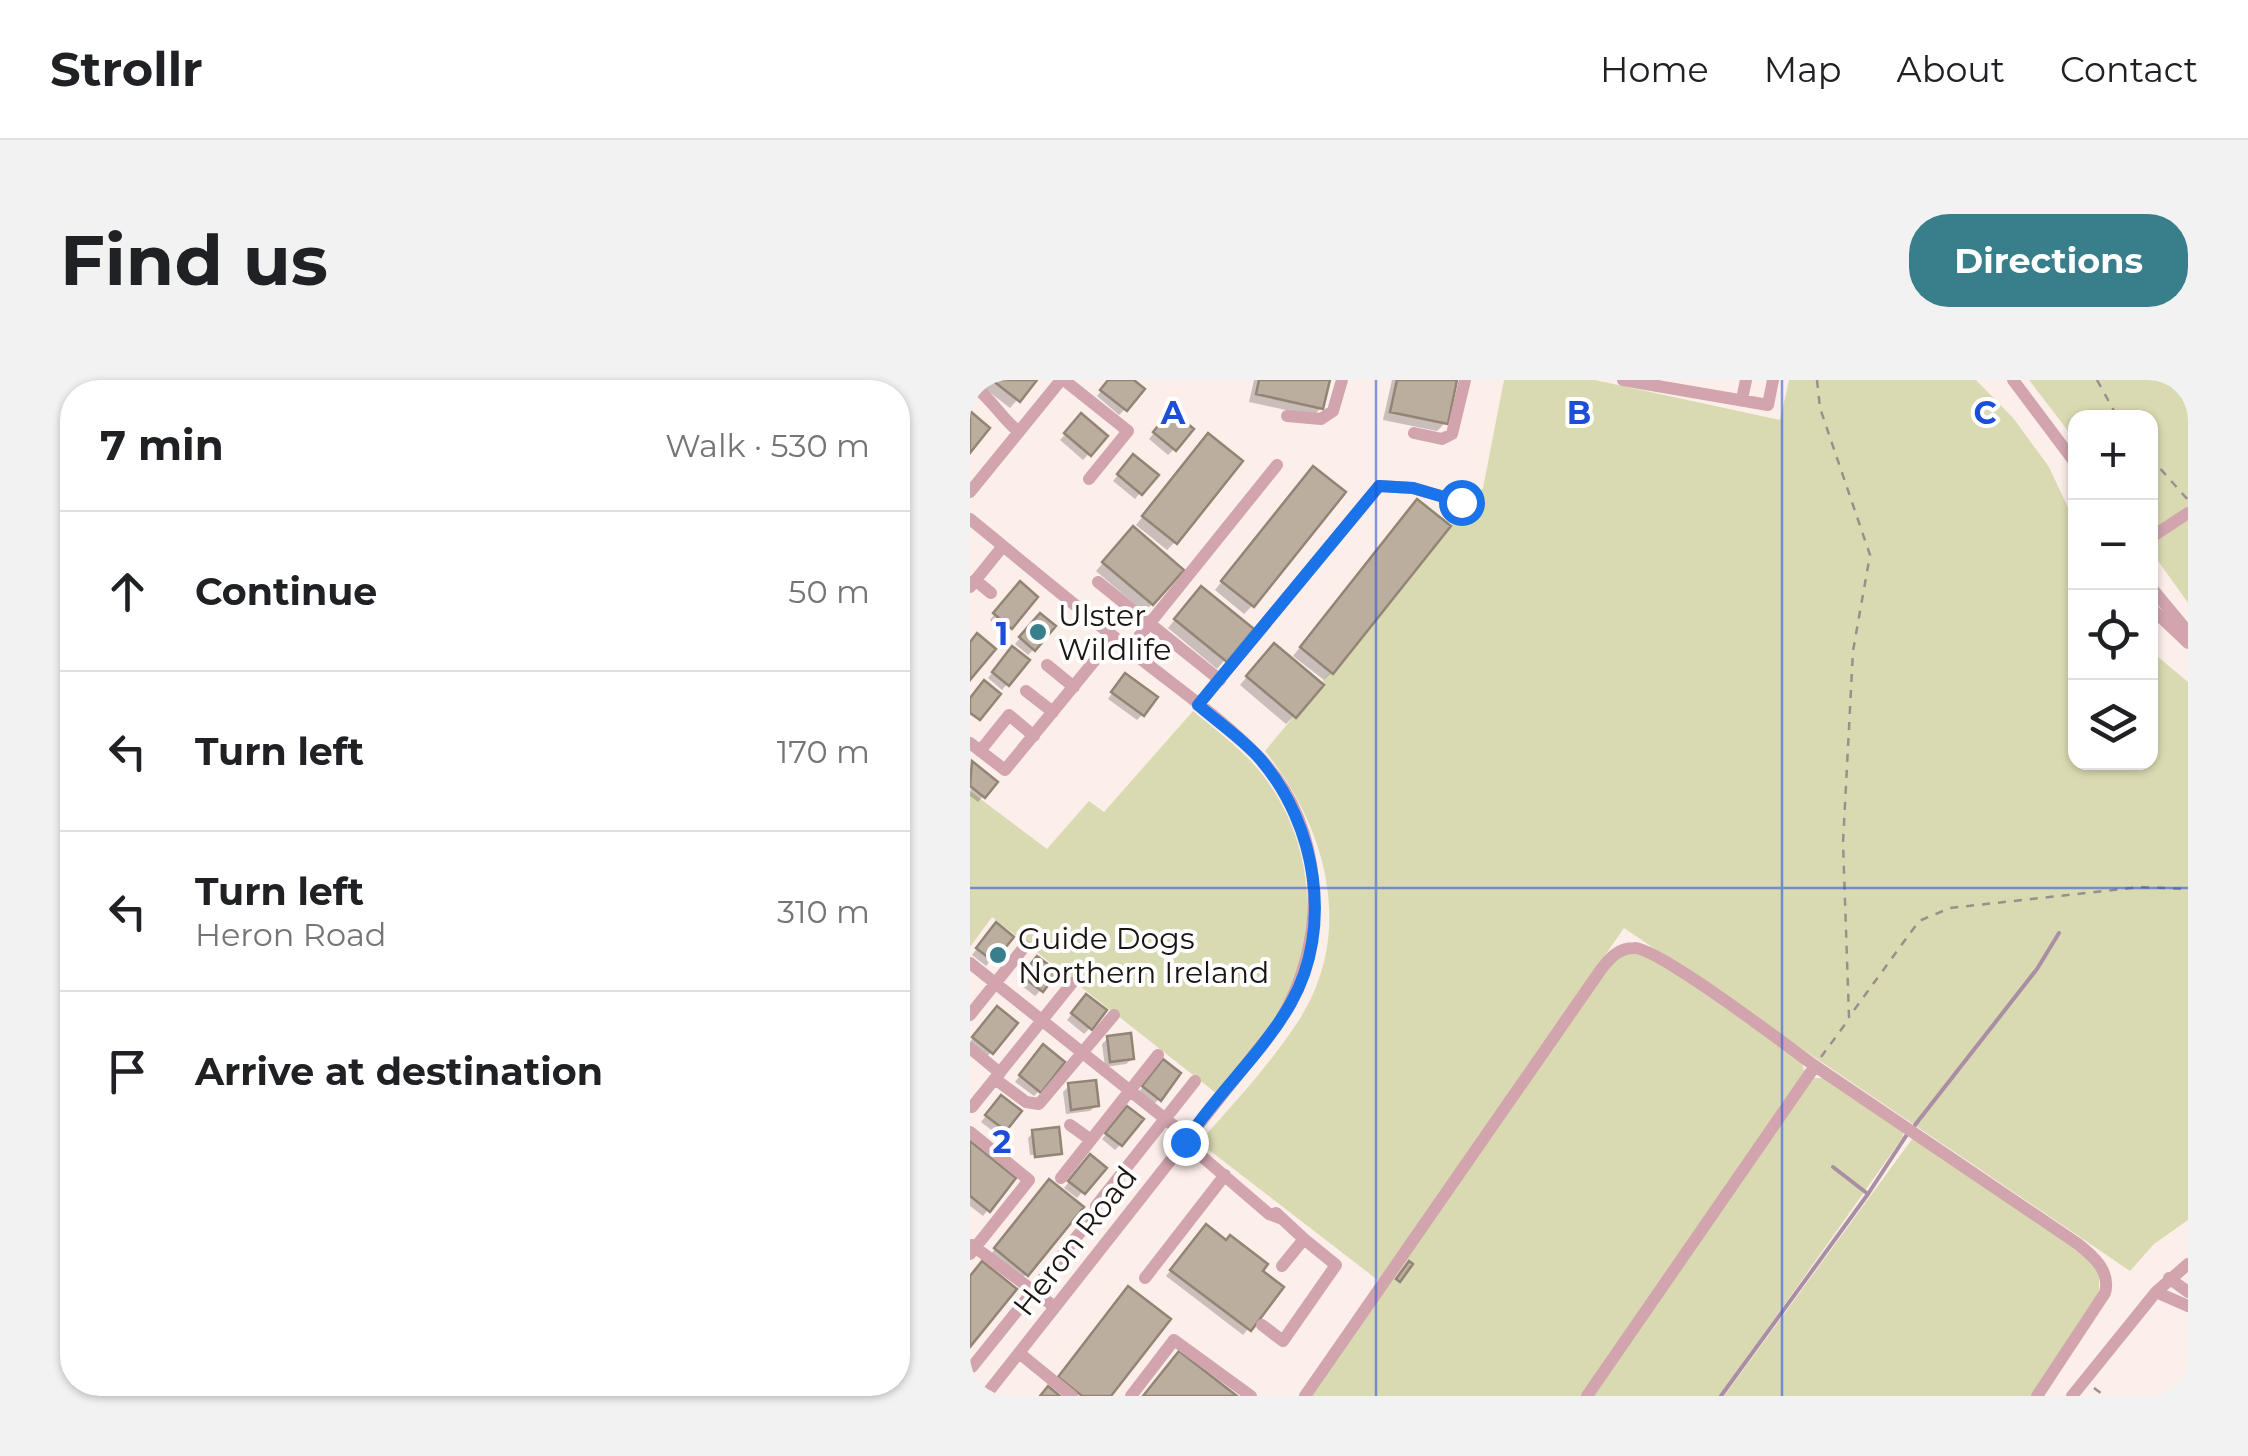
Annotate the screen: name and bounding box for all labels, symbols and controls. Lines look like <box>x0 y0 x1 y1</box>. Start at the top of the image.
text: Strollr <box>50 40 203 98</box>
text: Home <box>1600 48 1709 91</box>
text: Map <box>1764 48 1842 91</box>
text: About <box>1897 48 2005 91</box>
text: Contact <box>2060 48 2198 91</box>
button: Directions <box>1909 214 2188 307</box>
text: Find us <box>60 217 328 303</box>
text: A <box>1160 393 1186 432</box>
text: B <box>1567 393 1591 432</box>
text: C <box>1973 393 1997 432</box>
map controls <box>2068 410 2158 770</box>
button: + <box>2068 410 2158 500</box>
text: 7 min <box>100 419 224 471</box>
text: Walk · 530 m <box>665 426 870 465</box>
route start <box>1439 480 1485 526</box>
button: − <box>2068 500 2158 590</box>
icon: ahead <box>100 564 155 619</box>
text: Continue <box>195 568 377 615</box>
text: 50 m <box>788 572 870 611</box>
button: locate <box>2068 590 2158 680</box>
place label: Ulster Wildlife <box>1058 597 1171 668</box>
text: 1 <box>996 614 1008 653</box>
marker: Ulster Wildlife <box>1027 621 1049 643</box>
button: layers <box>2068 680 2158 770</box>
icon: left <box>100 724 155 779</box>
text: Turn left <box>195 728 364 775</box>
text: 170 m <box>777 732 870 771</box>
text: Turn left <box>195 868 364 915</box>
icon: left <box>100 884 155 939</box>
text: 310 m <box>777 892 870 931</box>
text: Heron Road <box>195 915 387 954</box>
place label: Guide Dogs Northern Ireland <box>1018 920 1269 991</box>
marker: Guide Dogs Northern Ireland <box>987 944 1009 966</box>
icon: arrive <box>100 1044 155 1099</box>
text: Arrive at destination <box>195 1048 603 1095</box>
route end <box>1163 1120 1209 1166</box>
text: 2 <box>993 1122 1011 1161</box>
street label: Heron Road <box>1005 1159 1145 1323</box>

